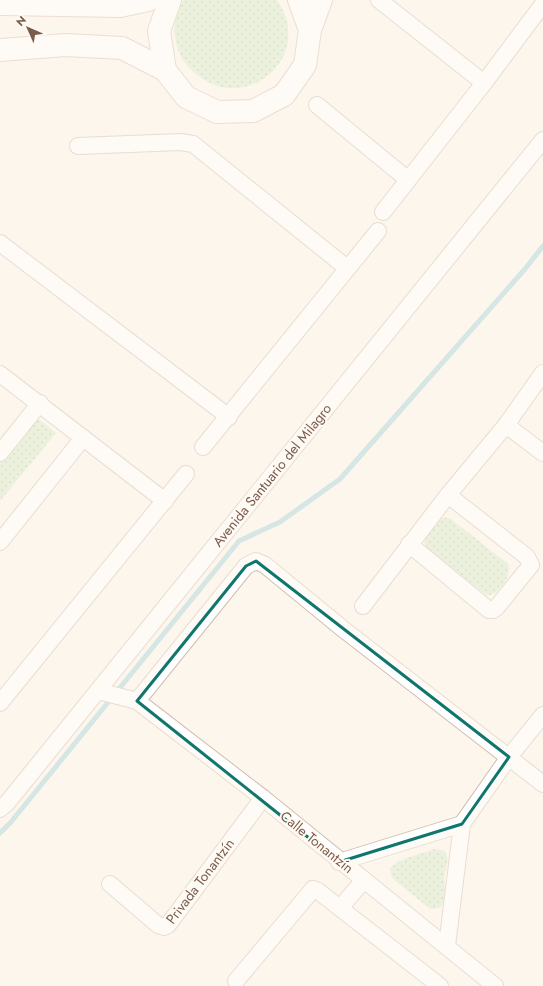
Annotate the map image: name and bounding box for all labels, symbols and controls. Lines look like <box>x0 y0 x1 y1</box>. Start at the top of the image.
north arrow <box>8 8 48 48</box>
text: N <box>12 12 30 30</box>
street label: Avenida Santuario del Milagro <box>208 399 336 551</box>
street label: Calle Tonantzín <box>276 806 358 878</box>
street label: Privada Tonantzín <box>161 834 239 928</box>

